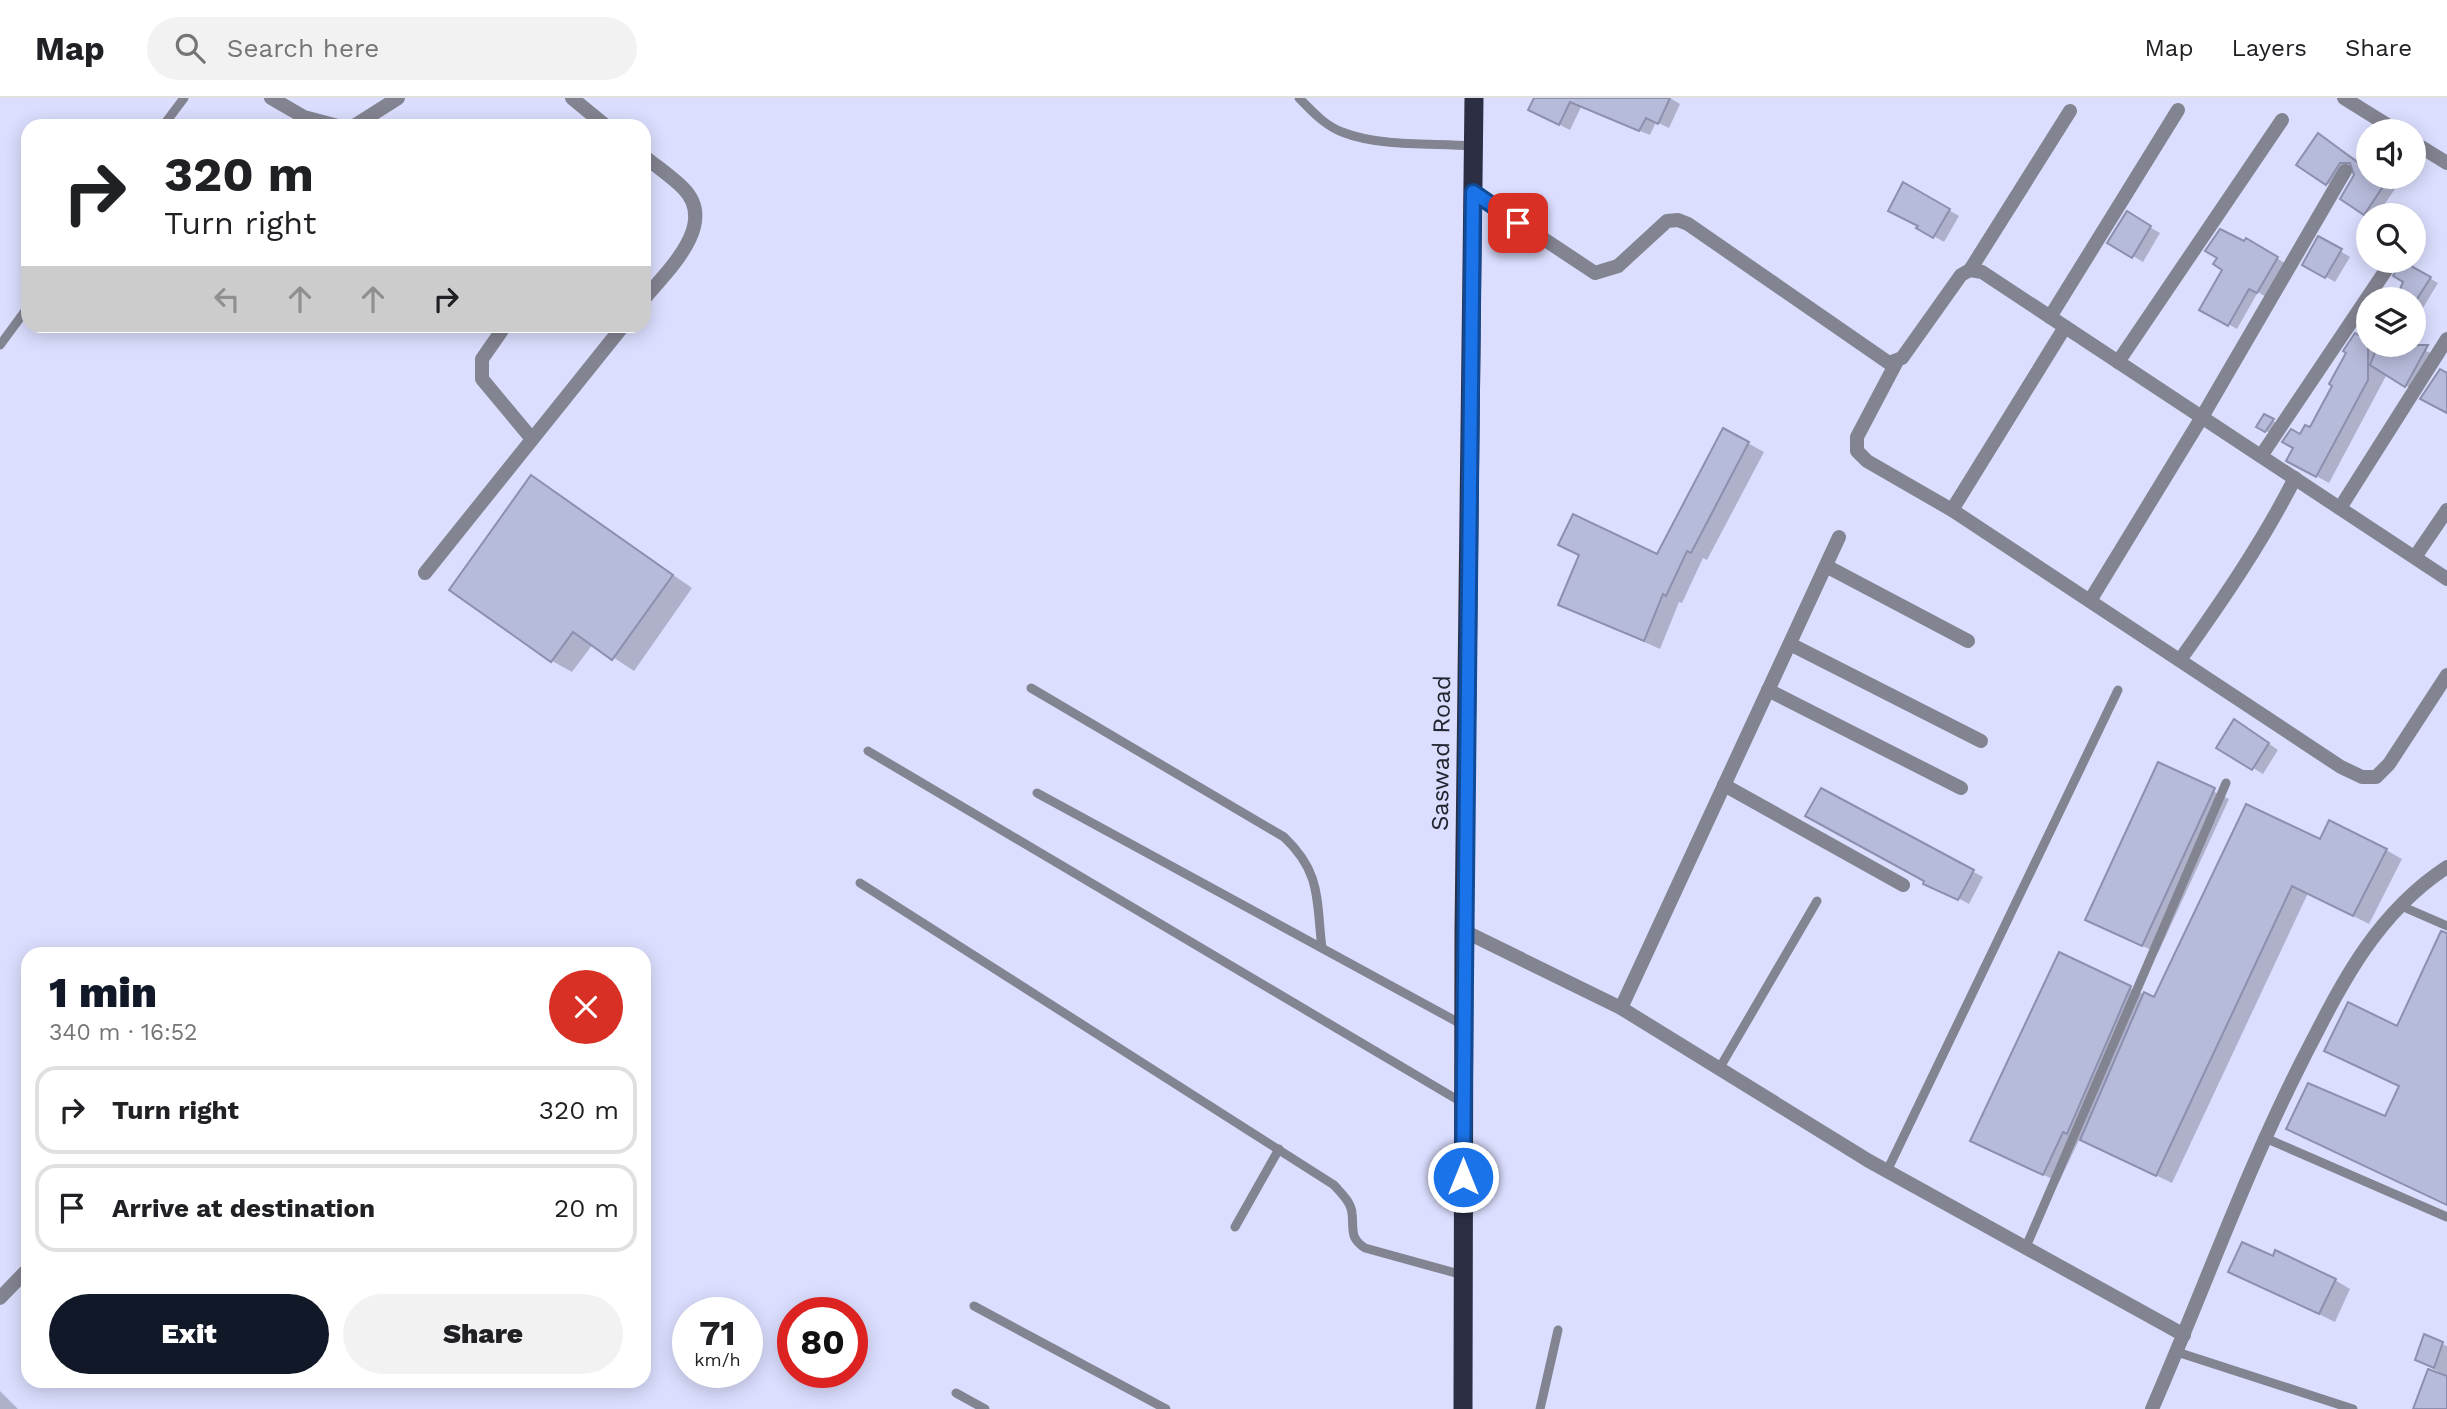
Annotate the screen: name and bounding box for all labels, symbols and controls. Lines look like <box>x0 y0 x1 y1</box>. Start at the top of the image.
search box <box>147 17 637 80</box>
text: Map <box>35 29 105 68</box>
icon: search <box>171 29 209 67</box>
text: Search here <box>227 33 379 63</box>
text: Map <box>2145 34 2193 62</box>
text: Layers <box>2231 34 2307 62</box>
text: Share <box>2345 34 2412 62</box>
map controls <box>2356 119 2426 357</box>
button: sound <box>2356 119 2426 189</box>
text: 320 m <box>164 145 314 203</box>
icon: right <box>49 147 140 238</box>
pin <box>1488 193 1548 253</box>
button: search <box>2356 203 2426 273</box>
text: Turn right <box>164 204 316 242</box>
icon: arrive <box>1499 204 1537 242</box>
icon: left <box>208 280 246 318</box>
icon: ahead <box>281 280 319 318</box>
icon: ahead <box>354 280 392 318</box>
icon: right <box>427 280 465 318</box>
button: layers <box>2356 287 2426 357</box>
street label: Saswad Road <box>1426 675 1456 831</box>
text: 1 min <box>49 968 157 1017</box>
button: close <box>549 970 623 1044</box>
text: 340 m · 16:52 <box>49 1019 198 1046</box>
icon: right <box>53 1091 91 1129</box>
text: Turn right <box>112 1095 239 1125</box>
text: 320 m <box>539 1095 619 1125</box>
position arrow <box>1426 1140 1500 1214</box>
icon: arrive <box>53 1189 91 1227</box>
text: Arrive at destination <box>112 1193 375 1223</box>
text: 20 m <box>554 1193 619 1223</box>
button: Exit <box>49 1294 329 1374</box>
button: Share <box>343 1294 623 1374</box>
speed limit sign: 80 <box>777 1297 868 1388</box>
text: 71 <box>699 1312 736 1354</box>
text: km/h <box>694 1349 741 1370</box>

